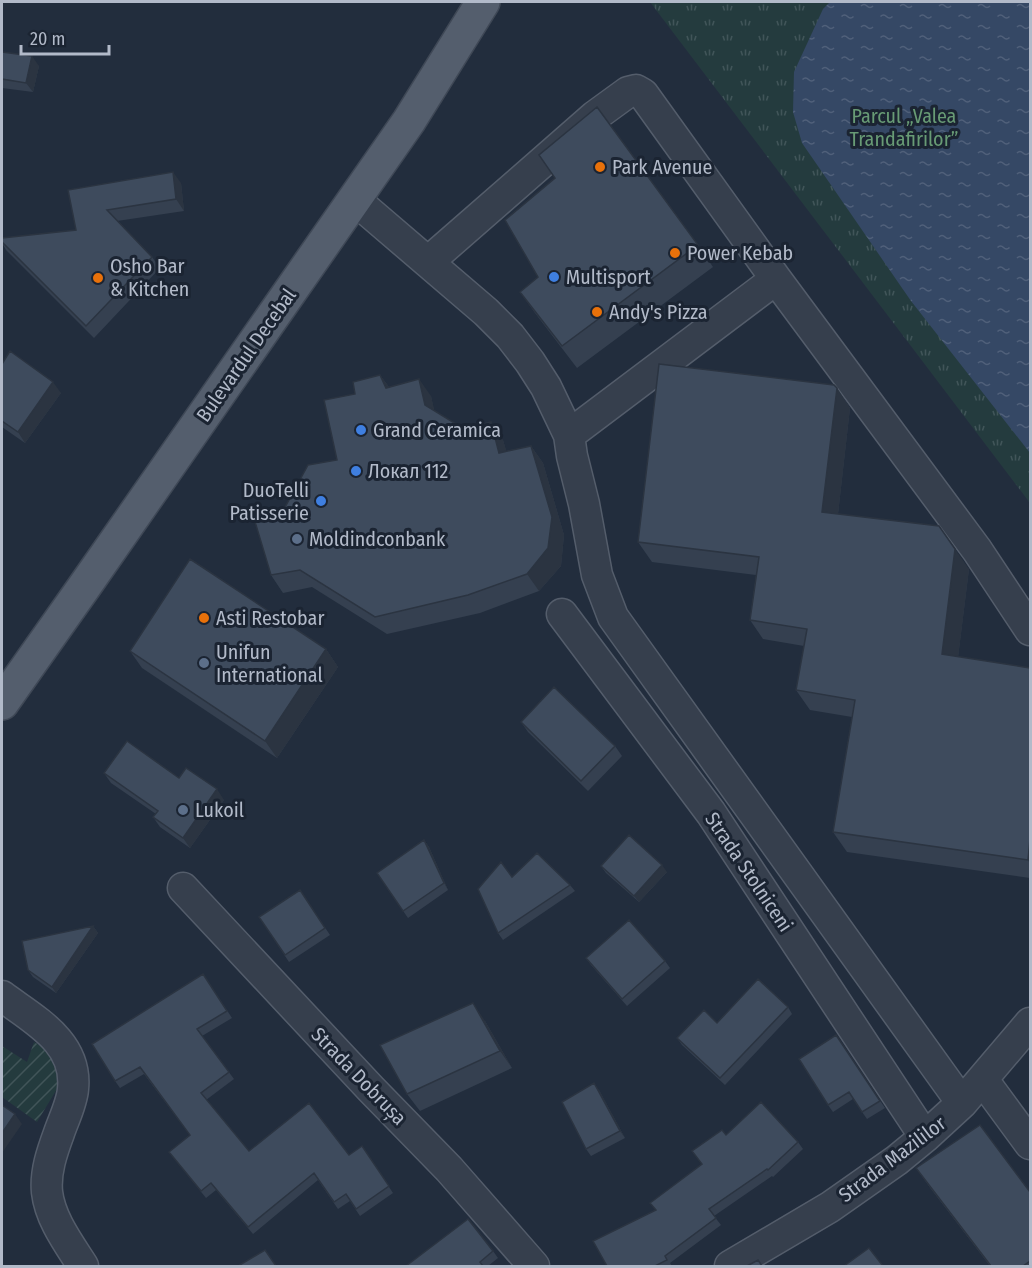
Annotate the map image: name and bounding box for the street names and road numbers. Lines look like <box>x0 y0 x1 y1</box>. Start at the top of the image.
street label: Bulevardul Decebal <box>191 284 301 426</box>
street label: Strada Stolniceni <box>700 808 798 936</box>
street label: Strada Dobrușa <box>306 1022 411 1130</box>
street label: Strada Mazililor <box>834 1111 950 1207</box>

